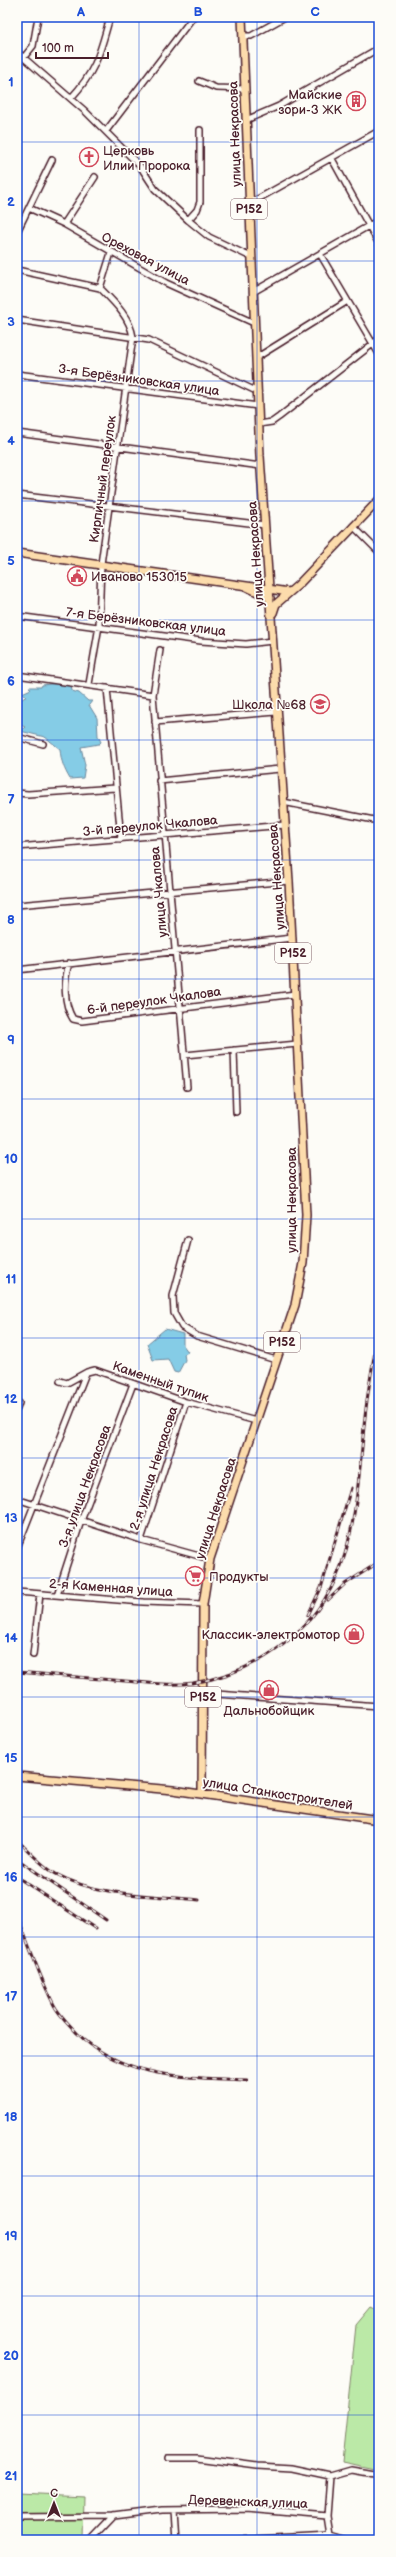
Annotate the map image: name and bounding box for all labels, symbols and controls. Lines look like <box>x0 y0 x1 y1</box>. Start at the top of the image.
text: A <box>76 4 85 20</box>
text: B <box>193 4 203 20</box>
text: C <box>310 4 320 20</box>
scale bar <box>36 34 108 60</box>
text: 100 m <box>42 41 74 56</box>
text: 1 <box>8 74 14 90</box>
street label: улица Некрасова <box>225 80 245 187</box>
place label: Майские зори-3 ЖК <box>278 87 343 118</box>
building icon: Майские зори-3 ЖК <box>345 90 367 112</box>
place label: Церковь Илии Пророка <box>103 143 191 174</box>
church icon: Церковь Илии Пророка <box>78 146 100 168</box>
text: 2 <box>7 194 15 210</box>
road number: Р152 <box>231 199 267 219</box>
street label: Ореховая улица <box>99 229 193 289</box>
text: 3 <box>7 314 15 330</box>
street label: 3-я Берёзниковская улица <box>57 361 221 399</box>
street label: Кирпичный переулок <box>86 414 120 544</box>
text: 4 <box>7 433 15 449</box>
street label: улица Некрасова <box>244 500 268 607</box>
text: 5 <box>7 553 15 569</box>
public building icon: Иваново 153015 <box>66 565 88 587</box>
place label: Иваново 153015 <box>91 569 187 585</box>
street label: 7-я Берёзниковская улица <box>65 604 227 640</box>
text: 6 <box>7 673 15 689</box>
school or university icon: Школа №68 <box>309 693 331 715</box>
place label: Школа №68 <box>232 697 306 713</box>
text: 7 <box>7 792 15 808</box>
street label: 3-й переулок Чкалова <box>82 812 218 840</box>
street label: улица Некрасова <box>265 823 289 930</box>
street label: улица Чкалова <box>147 845 171 938</box>
text: 8 <box>7 912 15 928</box>
road number: Р152 <box>275 943 311 963</box>
street label: 6-й переулок Чкалова <box>86 984 223 1018</box>
text: 9 <box>7 1032 15 1048</box>
street label: улица Некрасова <box>284 1147 300 1253</box>
text: 10 <box>4 1151 18 1167</box>
text: 11 <box>6 1271 16 1287</box>
road number: Р152 <box>264 1332 300 1352</box>
street label: Каменный тупик <box>111 1358 211 1406</box>
text: 12 <box>4 1391 18 1407</box>
street label: 2-я улица Некрасова <box>126 1404 182 1532</box>
street label: 3-я улица Некрасова <box>55 1423 115 1550</box>
street label: улица Некрасова <box>192 1455 240 1561</box>
text: 13 <box>4 1510 18 1526</box>
supermarket icon: Продукты <box>184 1565 206 1587</box>
place label: Продукты <box>209 1569 269 1585</box>
street label: 2-я Каменная улица <box>48 1576 174 1600</box>
shop icon: Классик-электромотор <box>343 1623 365 1645</box>
place label: Классик-электромотор <box>202 1627 341 1643</box>
text: 14 <box>4 1630 18 1646</box>
shop icon: Дальнобойщик <box>258 1679 280 1701</box>
road number: Р152 <box>185 1687 221 1707</box>
place label: Дальнобойщик <box>223 1703 315 1719</box>
text: 15 <box>5 1750 18 1766</box>
street label: улица Станкостроителей <box>202 1774 354 1814</box>
text: 16 <box>4 1869 18 1885</box>
text: 17 <box>5 1989 17 2005</box>
text: 18 <box>4 2109 18 2125</box>
text: 19 <box>4 2228 18 2244</box>
text: 20 <box>3 2348 19 2364</box>
text: 21 <box>5 2468 18 2484</box>
north arrow <box>34 2483 74 2523</box>
text: С <box>50 2487 58 2500</box>
street label: Деревенская улица <box>188 2492 308 2512</box>

